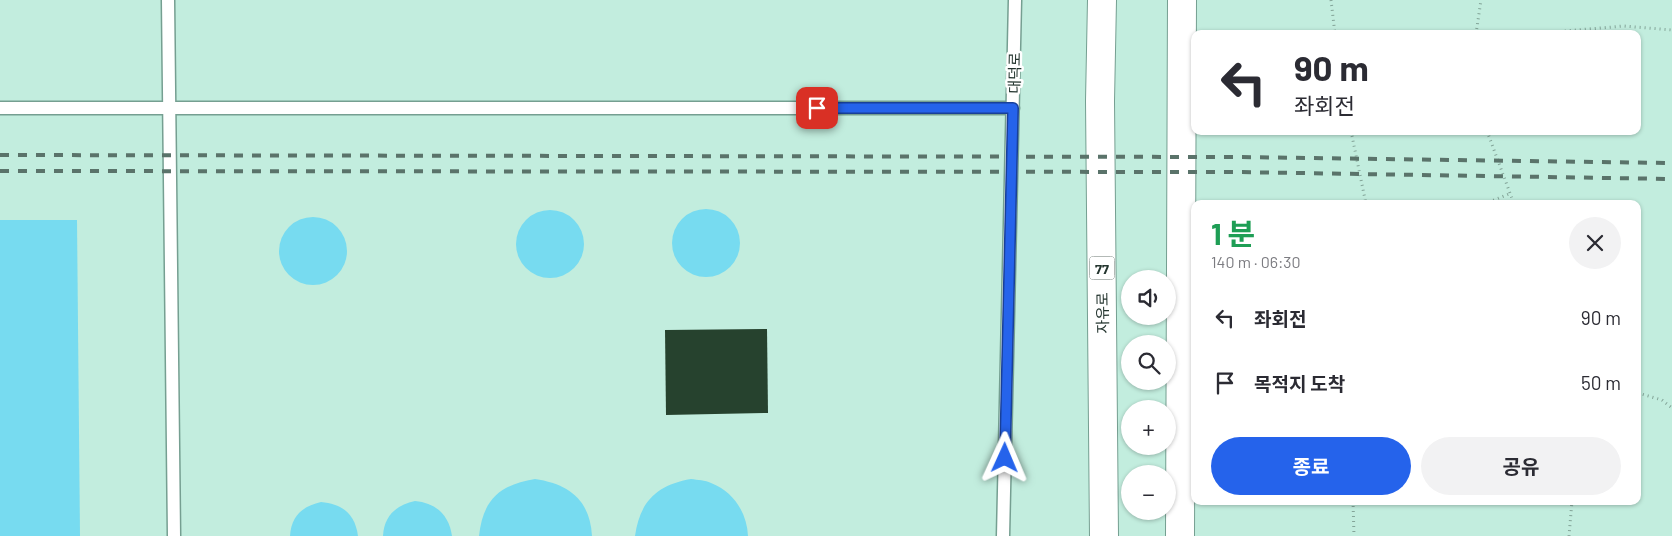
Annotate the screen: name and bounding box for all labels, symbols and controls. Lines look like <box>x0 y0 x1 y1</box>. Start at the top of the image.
text: 90 m <box>1294 46 1369 88</box>
icon: left <box>1211 50 1276 115</box>
street label: 대덕로 <box>1005 52 1023 94</box>
pin <box>796 87 838 129</box>
text: 좌회전 <box>1294 92 1355 118</box>
icon: arrive <box>803 94 831 122</box>
text: 1 분 <box>1211 215 1255 251</box>
button: close <box>1569 217 1621 269</box>
text: 140 m · 06:30 <box>1211 252 1301 271</box>
road number: 77 <box>1090 256 1114 280</box>
map controls <box>1121 270 1176 520</box>
button: sound <box>1121 270 1176 325</box>
street label: 자유로 <box>1093 292 1111 334</box>
icon: left <box>1211 304 1239 332</box>
text: 90 m <box>1581 306 1621 329</box>
text: 좌회전 <box>1254 307 1306 330</box>
button: search <box>1121 335 1176 390</box>
icon: arrive <box>1211 369 1239 397</box>
text: 50 m <box>1581 371 1621 394</box>
text: 목적지 도착 <box>1254 372 1345 395</box>
button: + <box>1121 400 1176 455</box>
position arrow <box>978 431 1030 483</box>
button: 종료 <box>1211 437 1411 495</box>
button: 공유 <box>1421 437 1621 495</box>
button: − <box>1121 465 1176 520</box>

